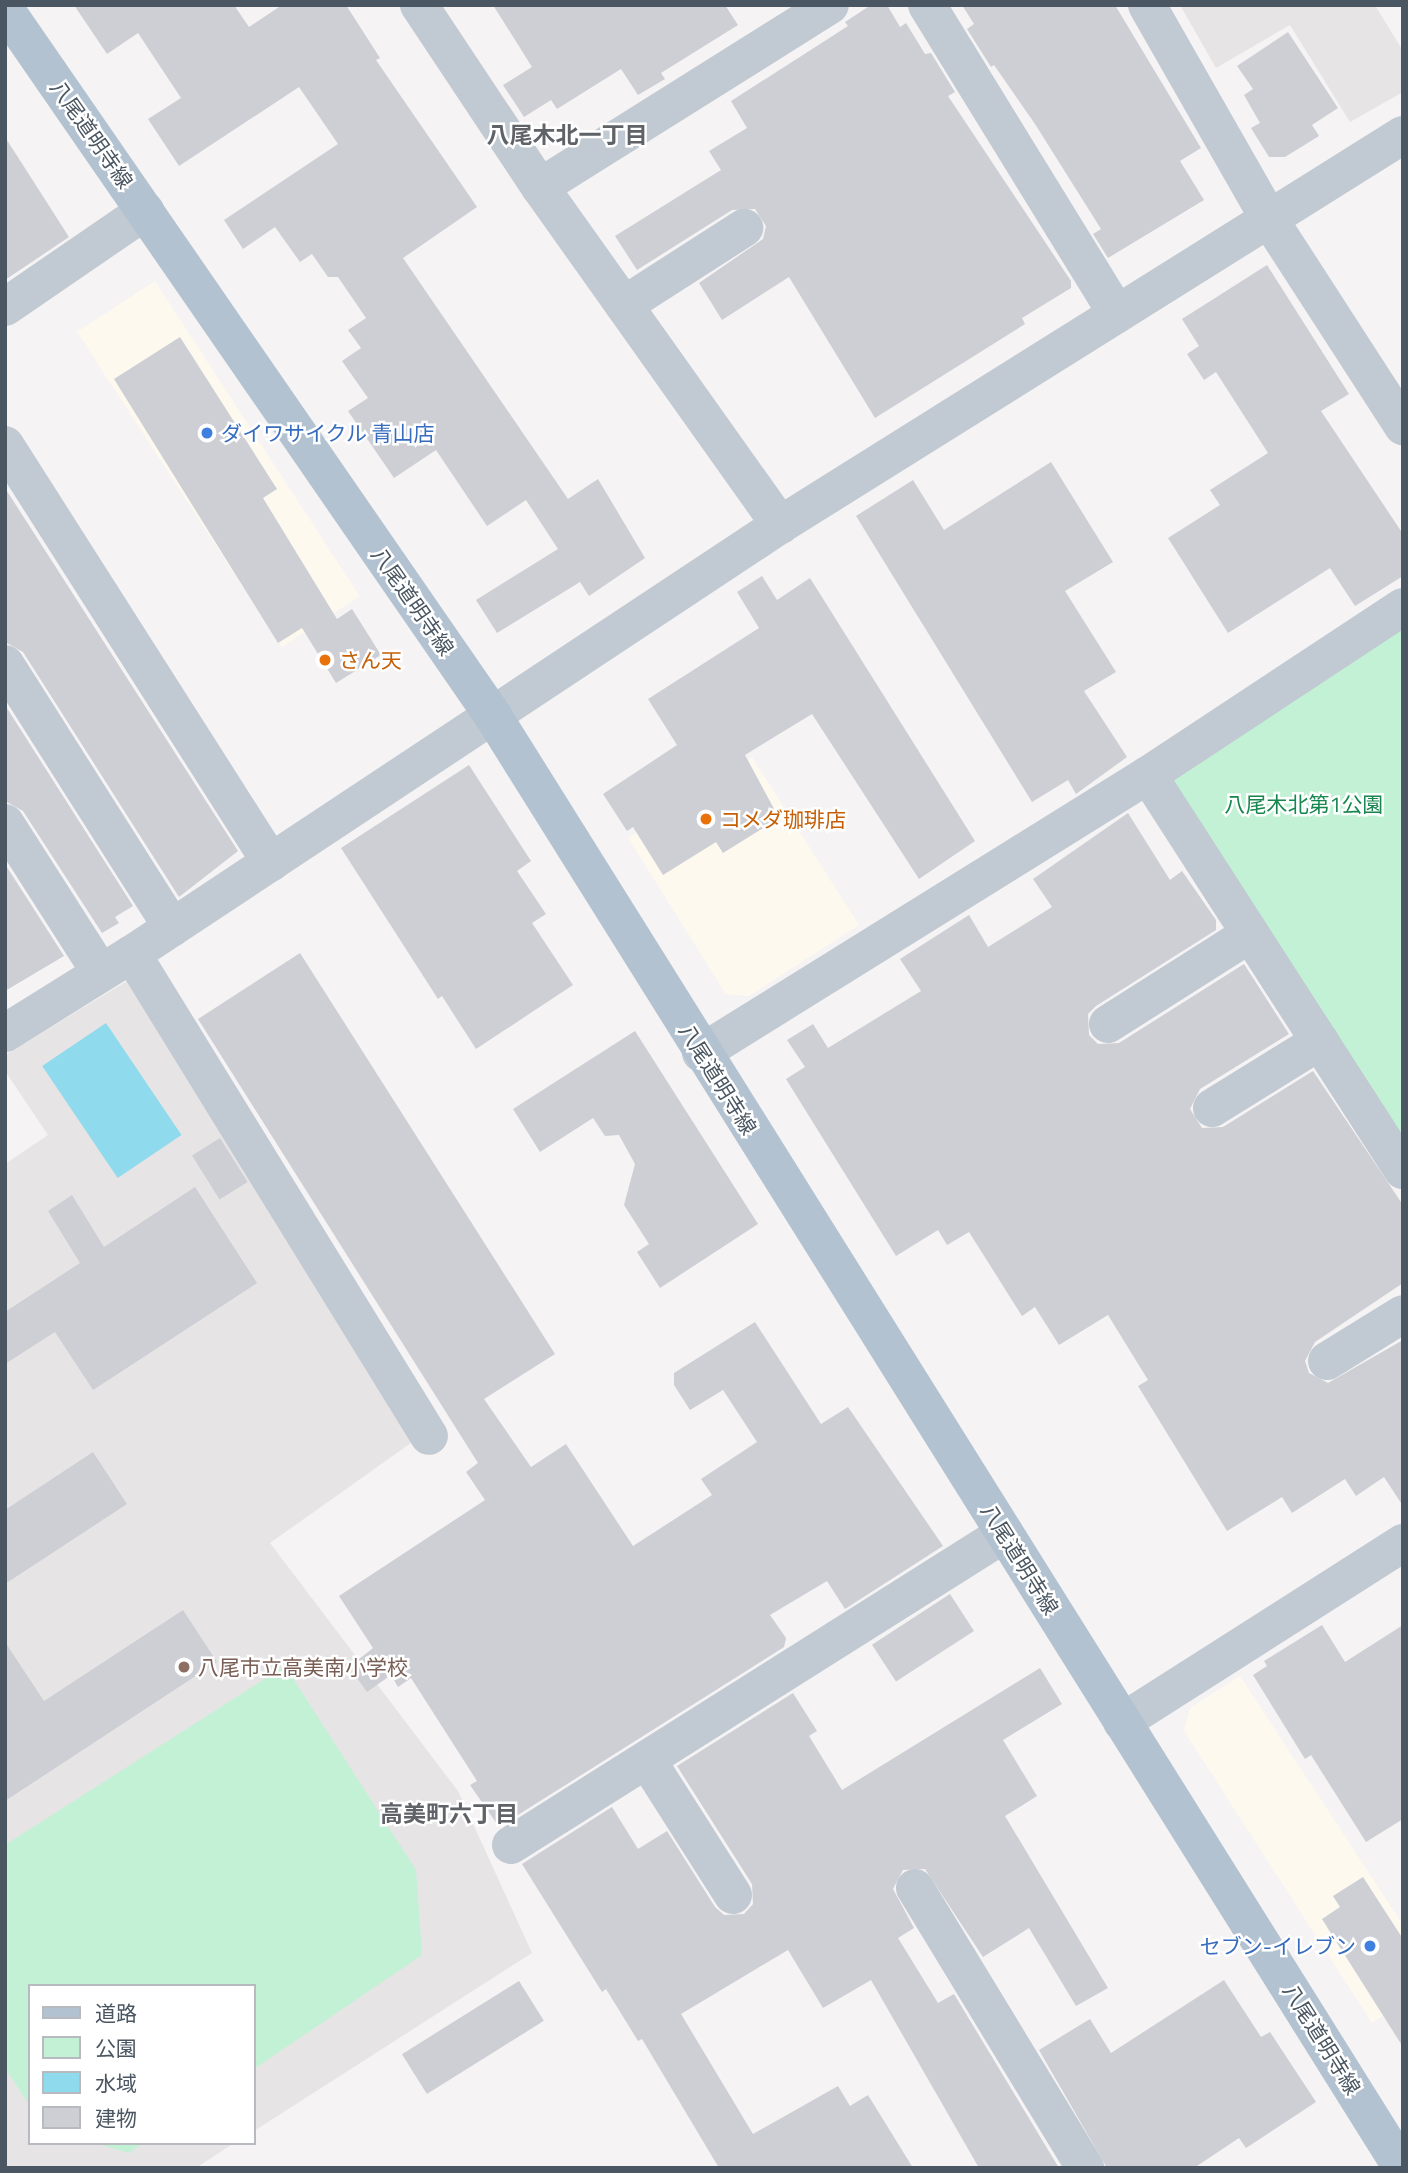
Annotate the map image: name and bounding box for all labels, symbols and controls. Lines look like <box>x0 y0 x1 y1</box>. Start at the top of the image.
street label: 八尾道明寺線 <box>46 75 138 193</box>
district label: 八尾木北一丁目 <box>487 121 647 149</box>
place label: ダイワサイクル 青山店 <box>221 420 436 446</box>
marker: ダイワサイクル 青山店 <box>199 425 215 441</box>
street label: 八尾道明寺線 <box>367 542 459 660</box>
place label: さん天 <box>339 647 402 673</box>
marker: さん天 <box>317 652 333 668</box>
park label: 八尾木北第1公園 <box>1225 791 1383 817</box>
place label: コメダ珈琲店 <box>720 806 846 832</box>
marker: コメダ珈琲店 <box>698 811 714 827</box>
street label: 八尾道明寺線 <box>674 1019 762 1139</box>
street label: 八尾道明寺線 <box>976 1499 1064 1619</box>
place label: 八尾市立高美南小学校 <box>198 1654 408 1680</box>
marker: 八尾市立高美南小学校 <box>176 1659 192 1675</box>
district label: 高美町六丁目 <box>380 1800 518 1828</box>
place label: セブン-イレブン <box>1200 1933 1356 1959</box>
marker: セブン-イレブン <box>1362 1938 1378 1954</box>
street label: 八尾道明寺線 <box>1278 1979 1366 2099</box>
legend <box>28 1984 256 2145</box>
text: 道路 <box>95 1997 137 2029</box>
text: 公園 <box>95 2032 137 2064</box>
text: 水域 <box>95 2067 137 2099</box>
text: 建物 <box>95 2102 137 2134</box>

